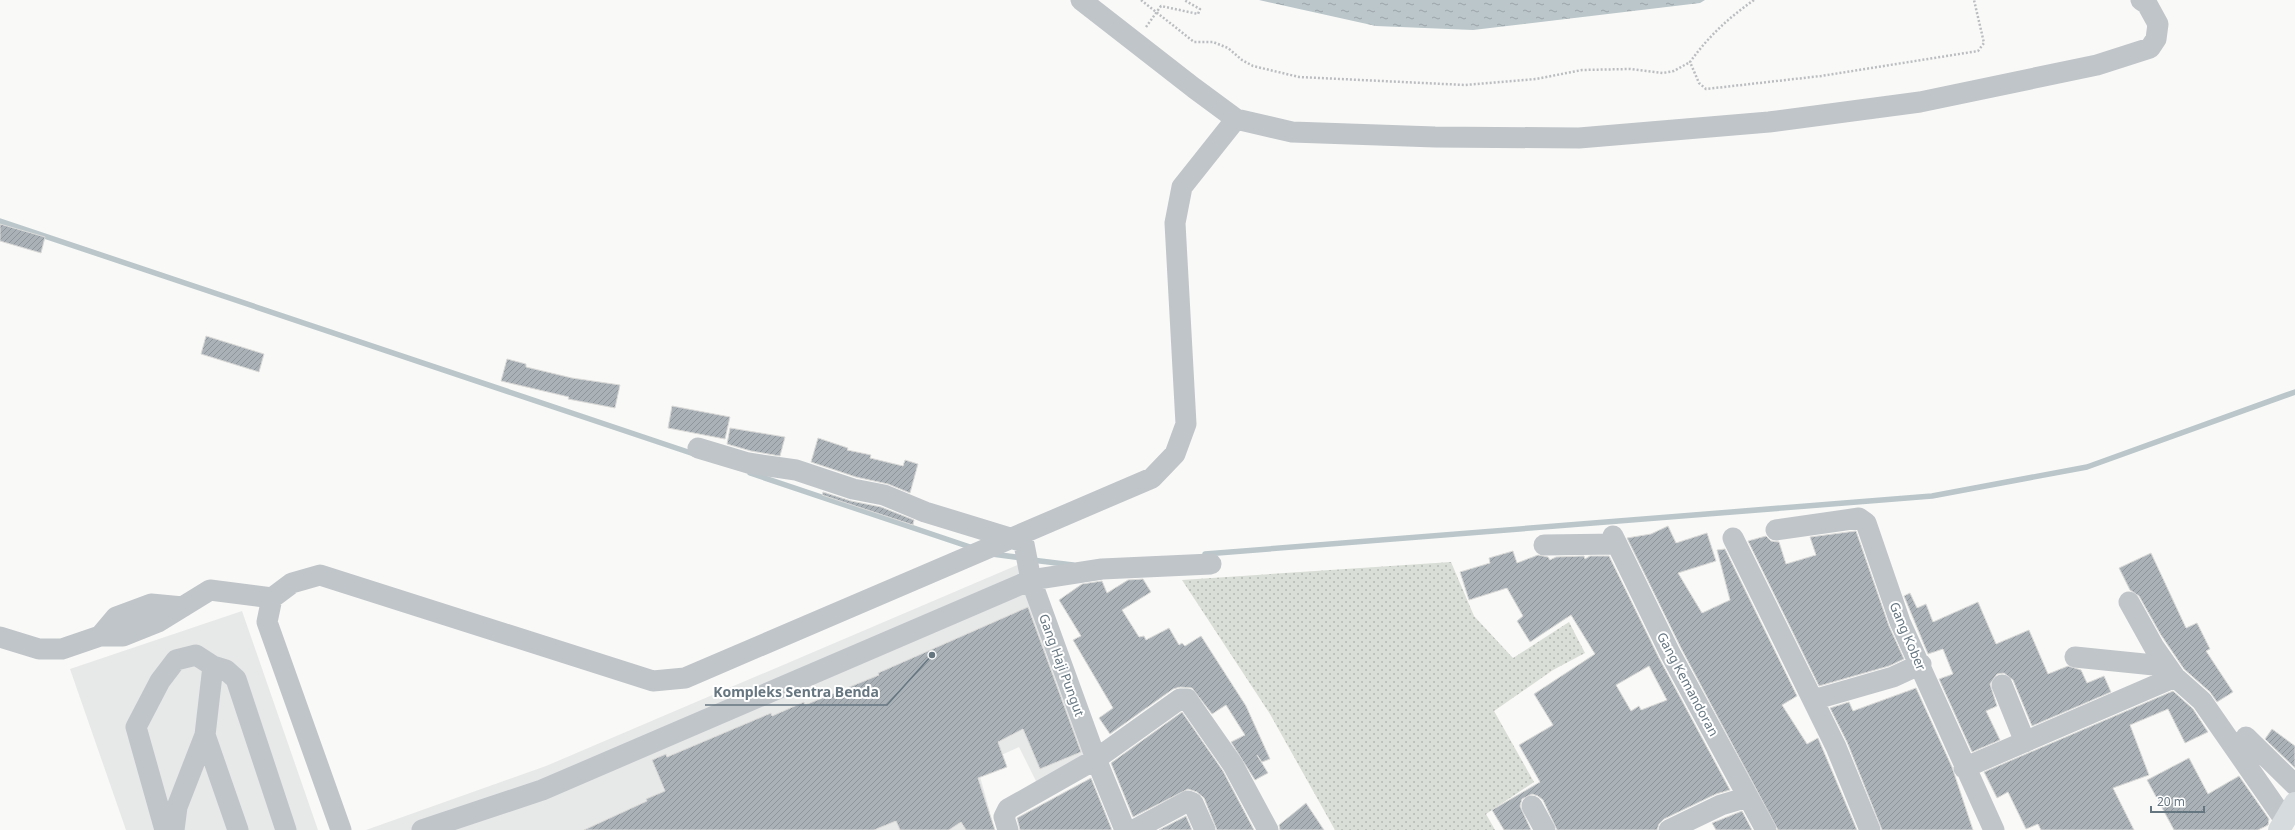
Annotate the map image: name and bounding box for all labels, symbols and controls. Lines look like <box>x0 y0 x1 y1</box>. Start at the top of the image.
street label: Gang Kober <box>1885 599 1931 674</box>
street label: Gang Haji Pungut <box>1035 611 1089 719</box>
street label: Gang Kemandoran <box>1653 629 1723 739</box>
callout: Kompleks Sentra Benda <box>705 679 887 705</box>
text: Kompleks Sentra Benda <box>713 682 879 701</box>
scale bar <box>2151 788 2204 814</box>
text: 20 m <box>2157 793 2185 810</box>

